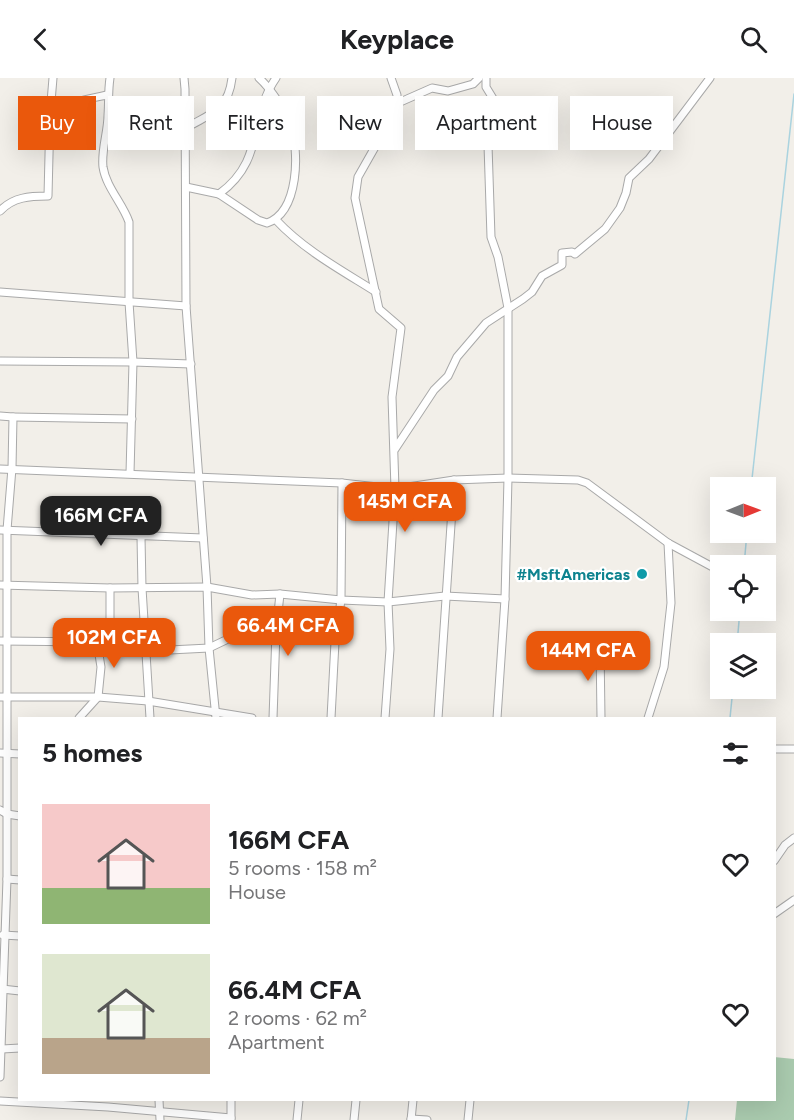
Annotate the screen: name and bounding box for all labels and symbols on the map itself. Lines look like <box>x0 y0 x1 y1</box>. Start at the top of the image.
north arrow <box>710 477 776 543</box>
pin: 145M CFA <box>343 482 467 533</box>
pin: 166M CFA <box>39 496 163 547</box>
place label: #MsftAmericas <box>517 565 631 584</box>
marker: #MsftAmericas <box>635 567 649 581</box>
pin: 66.4M CFA <box>219 606 357 657</box>
pin: 102M CFA <box>52 618 176 669</box>
pin: 144M CFA <box>526 631 650 682</box>

